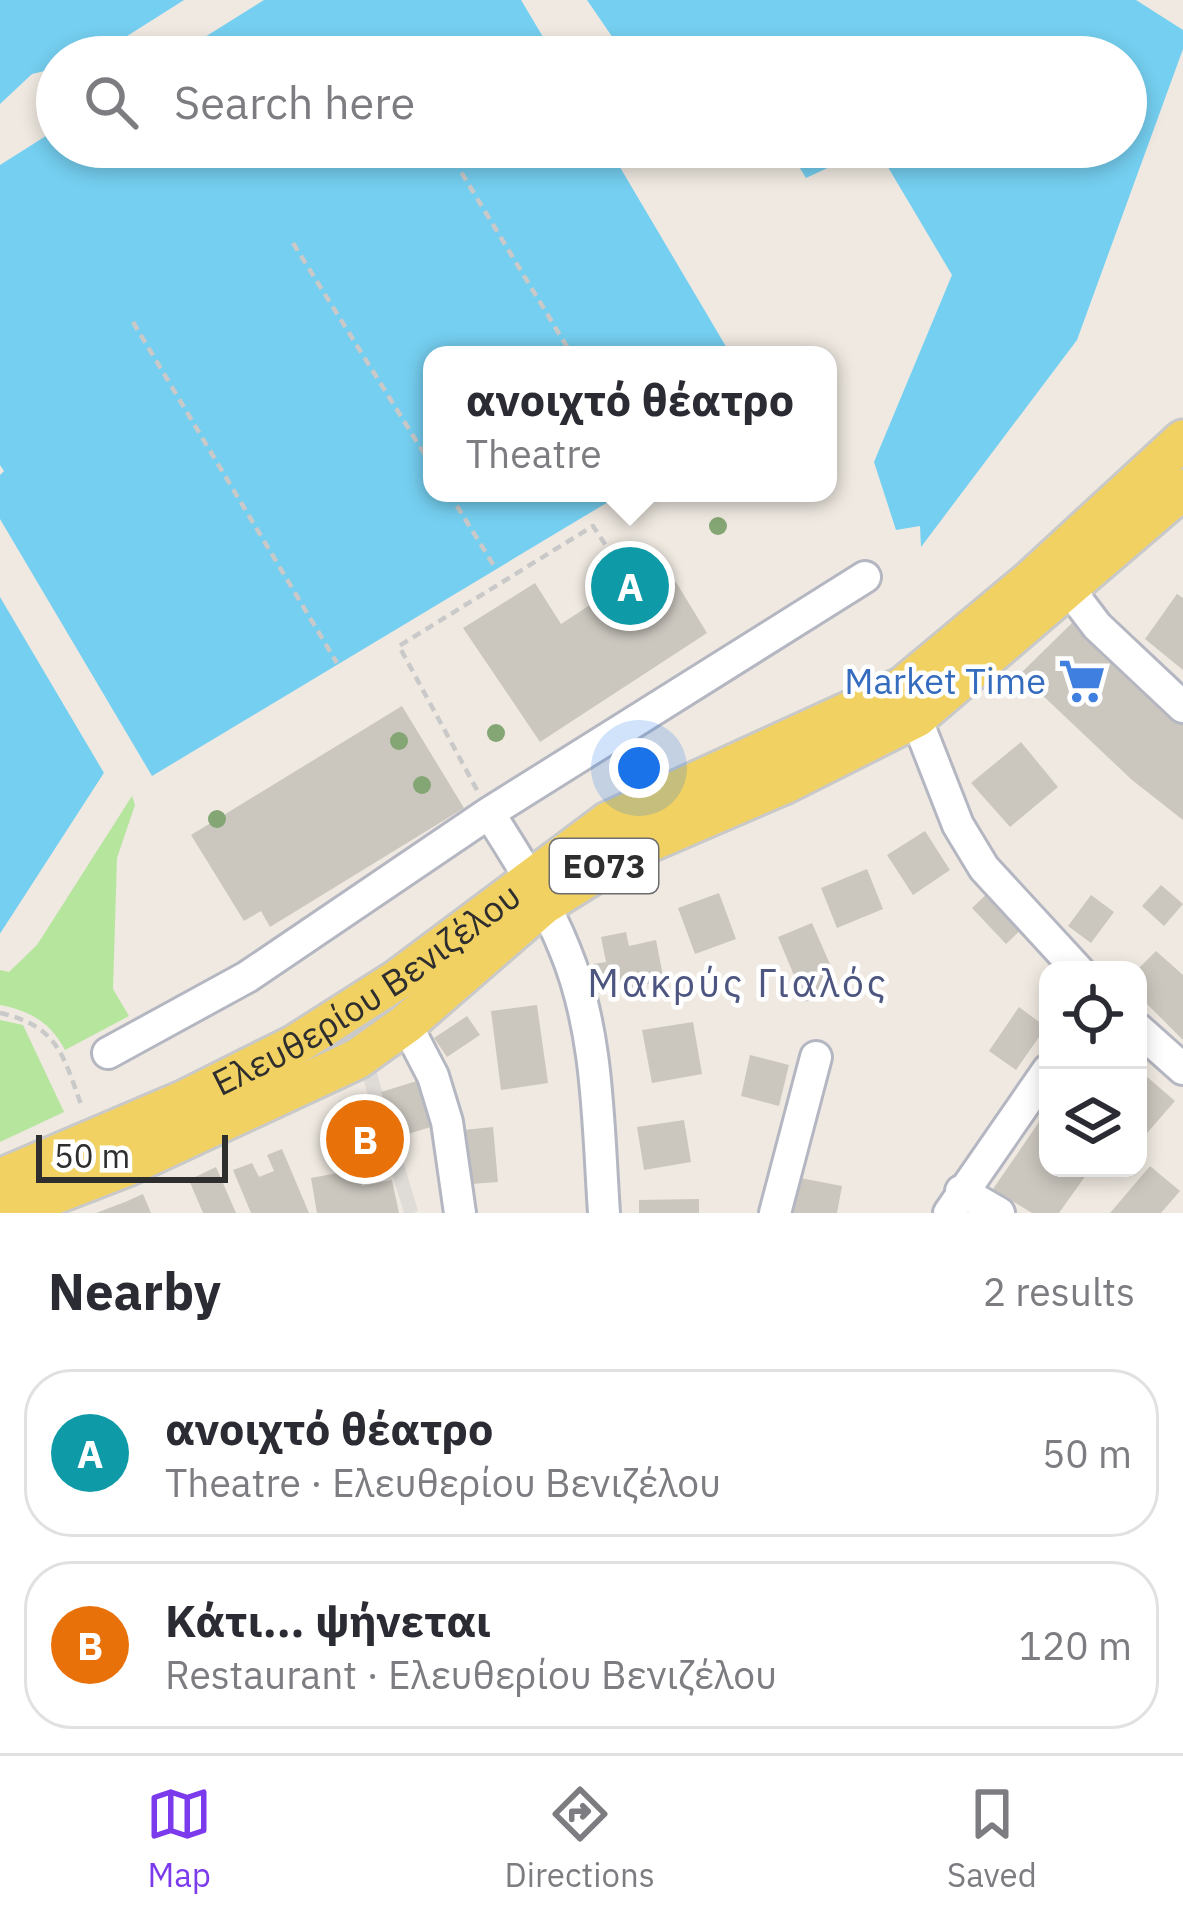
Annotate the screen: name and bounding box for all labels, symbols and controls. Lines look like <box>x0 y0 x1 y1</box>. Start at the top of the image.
search box <box>36 36 1147 168</box>
icon: search <box>78 69 144 135</box>
text: Search here <box>174 73 415 131</box>
popup <box>423 346 837 502</box>
text: ανοιχτό θέατρο <box>466 370 794 428</box>
text: Theatre <box>466 428 602 479</box>
pin: A <box>591 541 669 631</box>
supermarket icon: Market Time <box>1057 656 1107 706</box>
place label: Market Time <box>844 657 1046 704</box>
your location <box>609 738 669 798</box>
road number: ΕΟ73 <box>550 839 658 893</box>
street label: Ελευθερίου Βενιζέλου <box>204 872 530 1106</box>
district label: Μακρύς Γιαλός <box>587 957 889 1008</box>
map controls <box>1039 961 1147 1177</box>
button: locate <box>1039 961 1147 1069</box>
button: layers <box>1039 1069 1147 1177</box>
pin: B <box>326 1094 404 1184</box>
scale bar <box>36 1129 228 1182</box>
text: 50 m <box>54 1134 130 1177</box>
text: Nearby <box>48 1258 221 1324</box>
text: 2 results <box>983 1266 1135 1317</box>
text: ανοιχτό θέατρο <box>165 1399 493 1457</box>
text: A <box>77 1428 103 1479</box>
text: 50 m <box>1042 1428 1132 1479</box>
text: Theatre · Ελευθερίου Βενιζέλου <box>165 1457 721 1508</box>
text: Κάτι... ψήνεται <box>165 1591 491 1649</box>
text: B <box>77 1620 103 1671</box>
text: 120 m <box>1019 1620 1132 1671</box>
text: Restaurant · Ελευθερίου Βενιζέλου <box>165 1649 777 1700</box>
tab: Map <box>146 1781 212 1896</box>
tab: Directions <box>505 1781 655 1896</box>
tab: Saved <box>947 1781 1037 1896</box>

